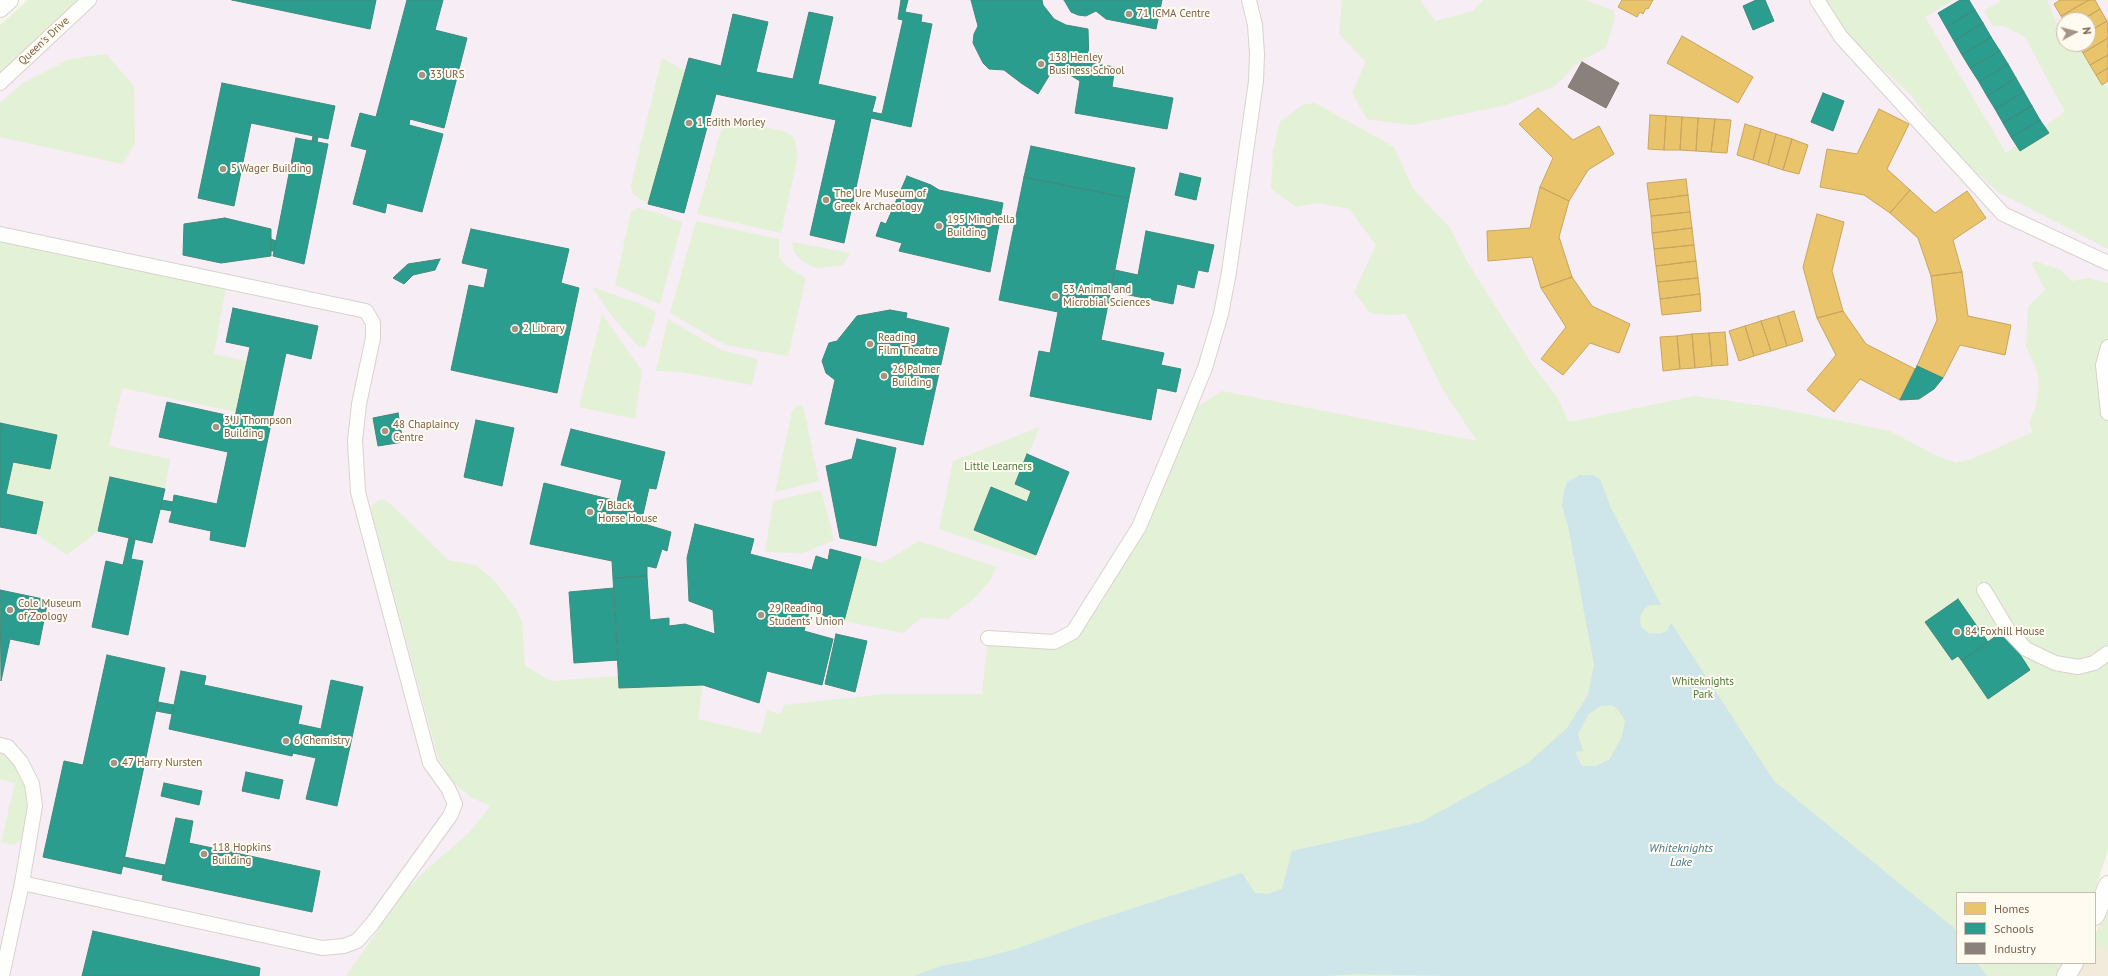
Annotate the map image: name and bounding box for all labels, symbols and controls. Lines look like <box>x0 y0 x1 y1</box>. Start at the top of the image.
place label: 71 ICMA Centre <box>1137 7 1210 21</box>
marker: 71 ICMA Centre <box>1124 9 1134 19</box>
north arrow <box>2056 12 2096 52</box>
street label: Queen's Drive <box>16 14 72 68</box>
text: N <box>2080 26 2094 35</box>
place label: 138 Henley Business School <box>1049 51 1125 77</box>
marker: 138 Henley Business School <box>1036 59 1046 69</box>
place label: 33 URS <box>430 68 464 82</box>
marker: 33 URS <box>417 70 427 80</box>
place label: 1 Edith Morley <box>697 116 765 130</box>
marker: 1 Edith Morley <box>684 118 694 128</box>
place label: 5 Wager Building <box>231 162 312 176</box>
marker: 5 Wager Building <box>218 164 228 174</box>
place label: The Ure Museum of Greek Archaeology <box>834 187 926 213</box>
marker: The Ure Museum of Greek Archaeology <box>821 195 831 205</box>
place label: 195 Minghella Building <box>947 213 1015 239</box>
marker: 195 Minghella Building <box>934 221 944 231</box>
place label: 53 Animal and Microbial Sciences <box>1063 283 1150 309</box>
marker: 53 Animal and Microbial Sciences <box>1050 291 1060 301</box>
place label: 2 Library <box>523 322 565 336</box>
marker: 2 Library <box>510 324 520 334</box>
place label: Reading Film Theatre <box>878 331 938 357</box>
marker: Reading Film Theatre <box>865 339 875 349</box>
place label: 26 Palmer Building <box>892 363 940 389</box>
marker: 26 Palmer Building <box>879 371 889 381</box>
place label: 3 JJ Thompson Building <box>224 414 292 440</box>
place label: 48 Chaplaincy Centre <box>393 418 459 444</box>
marker: 3 JJ Thompson Building <box>211 422 221 432</box>
marker: 48 Chaplaincy Centre <box>380 426 390 436</box>
park label: Little Learners <box>964 460 1032 474</box>
place label: 7 Black Horse House <box>598 499 658 525</box>
marker: 7 Black Horse House <box>585 507 595 517</box>
place label: Cole Museum of Zoology <box>18 597 81 623</box>
place label: 29 Reading Students’ Union <box>769 602 844 628</box>
marker: Cole Museum of Zoology <box>5 605 15 615</box>
marker: 29 Reading Students’ Union <box>756 610 766 620</box>
place label: 84 Foxhill House <box>1965 625 2045 639</box>
marker: 84 Foxhill House <box>1952 627 1962 637</box>
park label: Whiteknights Park <box>1672 675 1734 701</box>
place label: 6 Chemistry <box>294 734 350 748</box>
marker: 6 Chemistry <box>281 736 291 746</box>
place label: 47 Harry Nursten <box>122 756 202 770</box>
marker: 47 Harry Nursten <box>109 758 119 768</box>
place label: 118 Hopkins Building <box>212 841 271 867</box>
water label: Whiteknights Lake <box>1649 842 1713 870</box>
marker: 118 Hopkins Building <box>199 849 209 859</box>
legend <box>1956 892 2096 964</box>
text: Homes <box>1994 901 2029 916</box>
text: Schools <box>1994 921 2034 936</box>
text: Industry <box>1994 941 2036 956</box>

